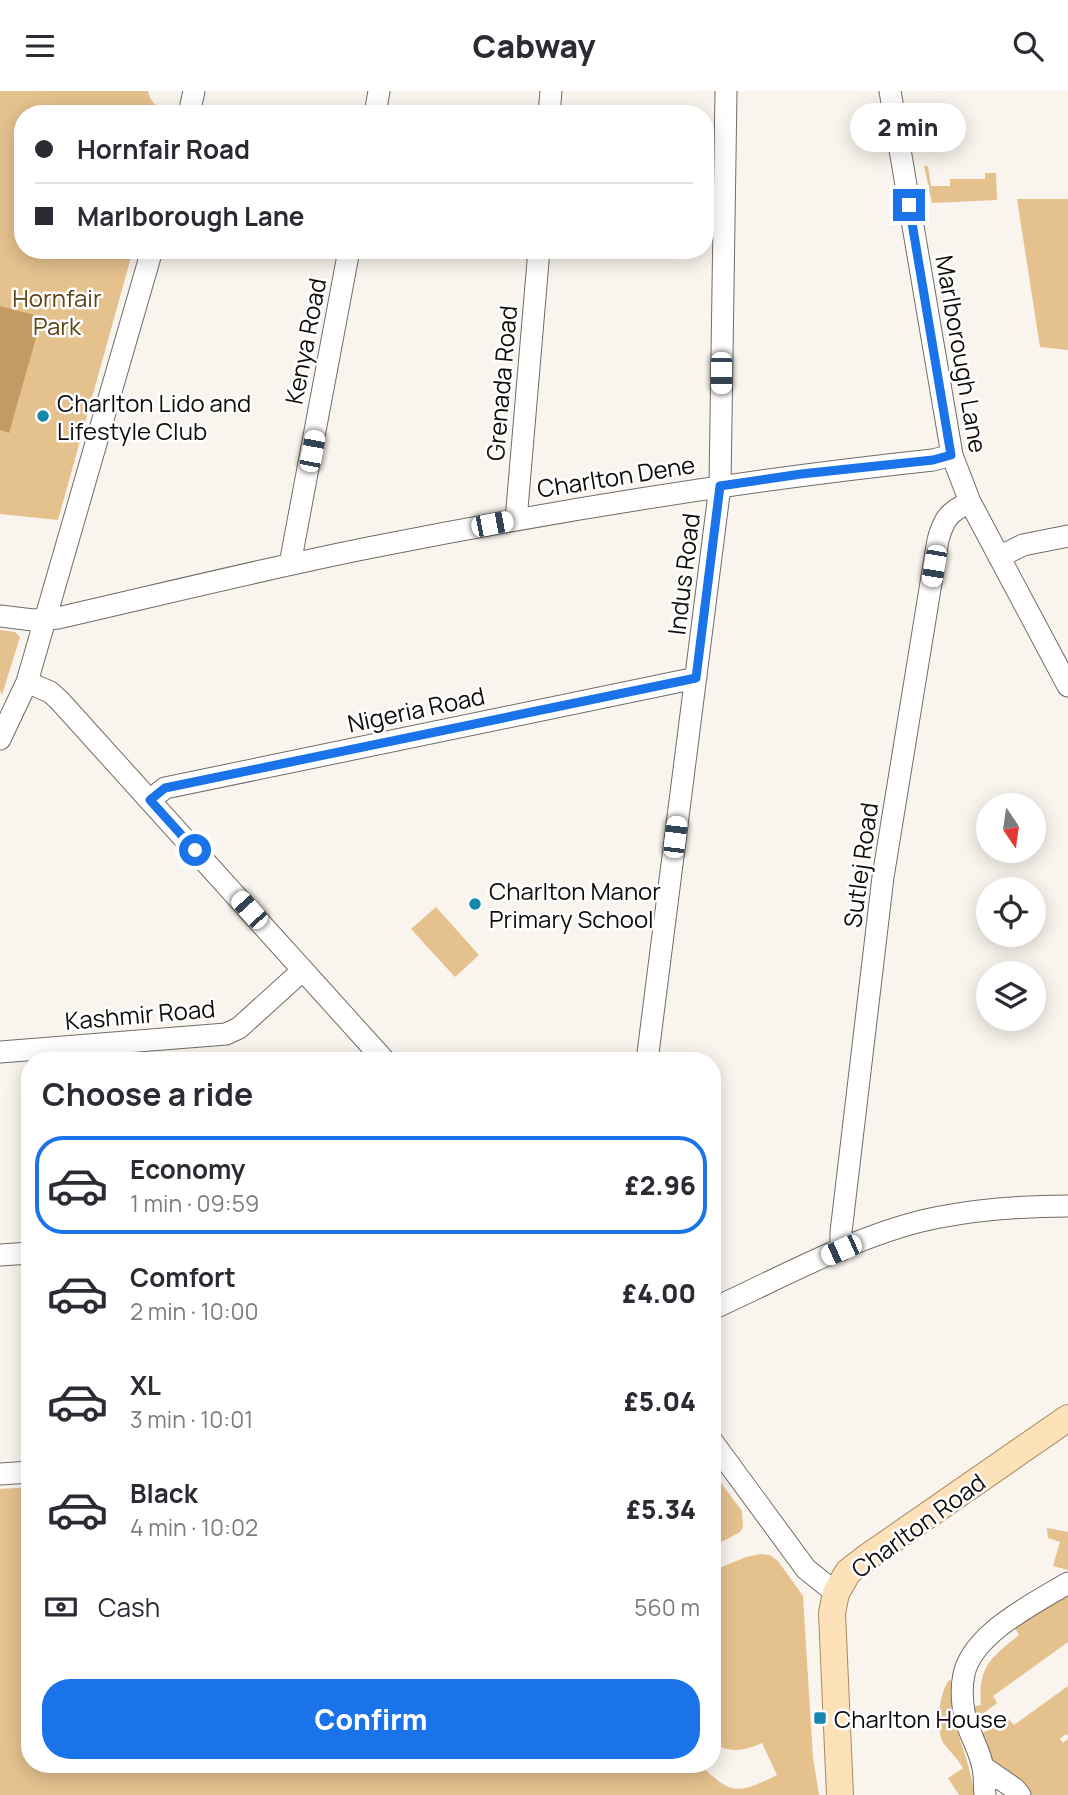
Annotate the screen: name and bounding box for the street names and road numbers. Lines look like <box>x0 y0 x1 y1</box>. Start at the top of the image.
street label: Marlborough Lane <box>928 253 996 455</box>
street label: Kenya Road <box>277 275 333 407</box>
street label: Grenada Road <box>478 304 524 462</box>
street label: Charlton Dene <box>535 447 697 505</box>
street label: Indus Road <box>659 511 707 637</box>
street label: Nigeria Road <box>344 678 488 740</box>
street label: Sutlej Road <box>835 800 885 930</box>
street label: Kashmir Road <box>63 991 217 1037</box>
street label: Charlton Road <box>844 1465 992 1585</box>

